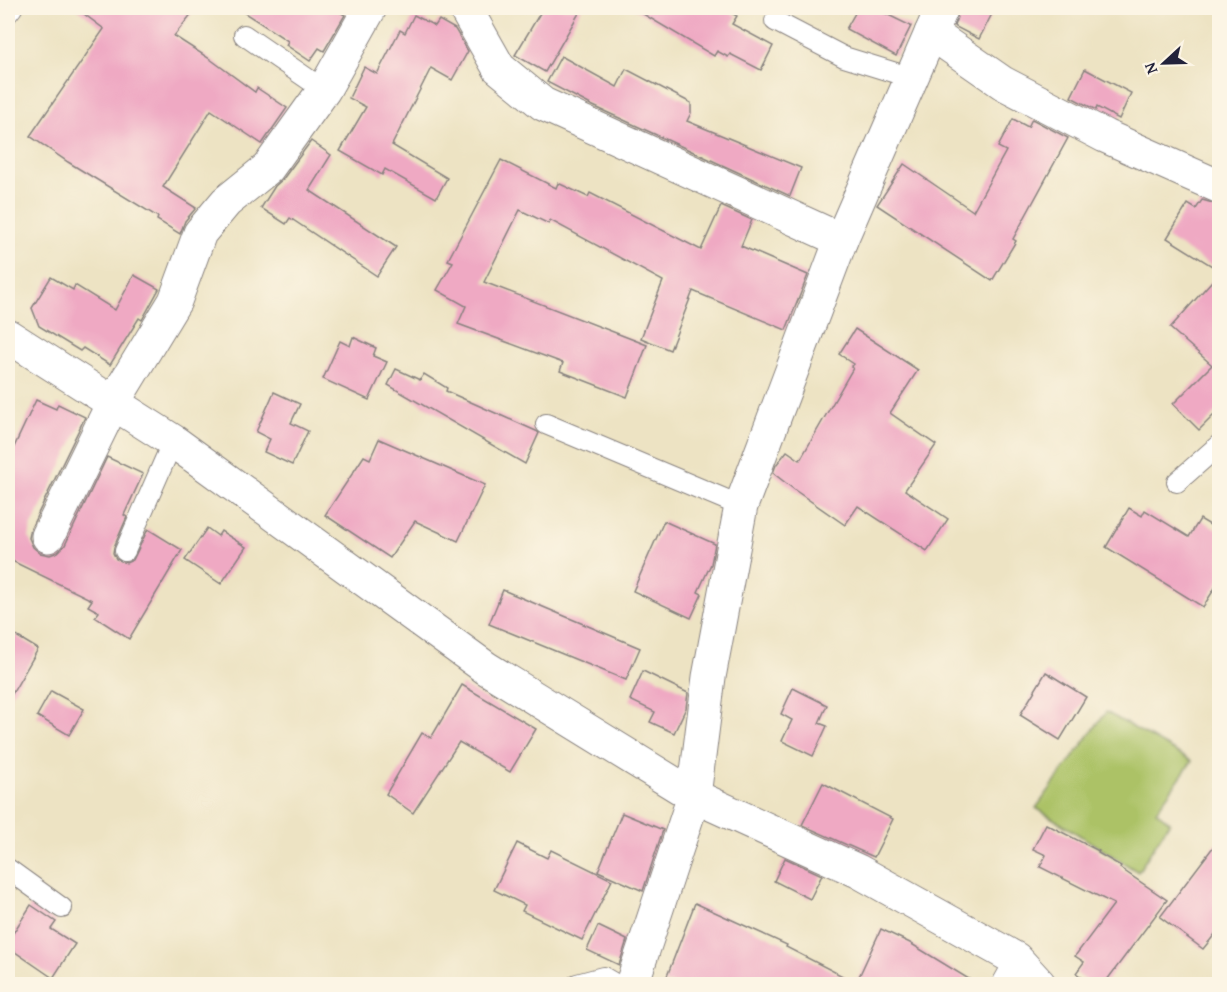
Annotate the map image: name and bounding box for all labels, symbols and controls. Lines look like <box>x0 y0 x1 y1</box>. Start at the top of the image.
north arrow <box>1134 33 1194 93</box>
text: N <box>1137 59 1163 78</box>

